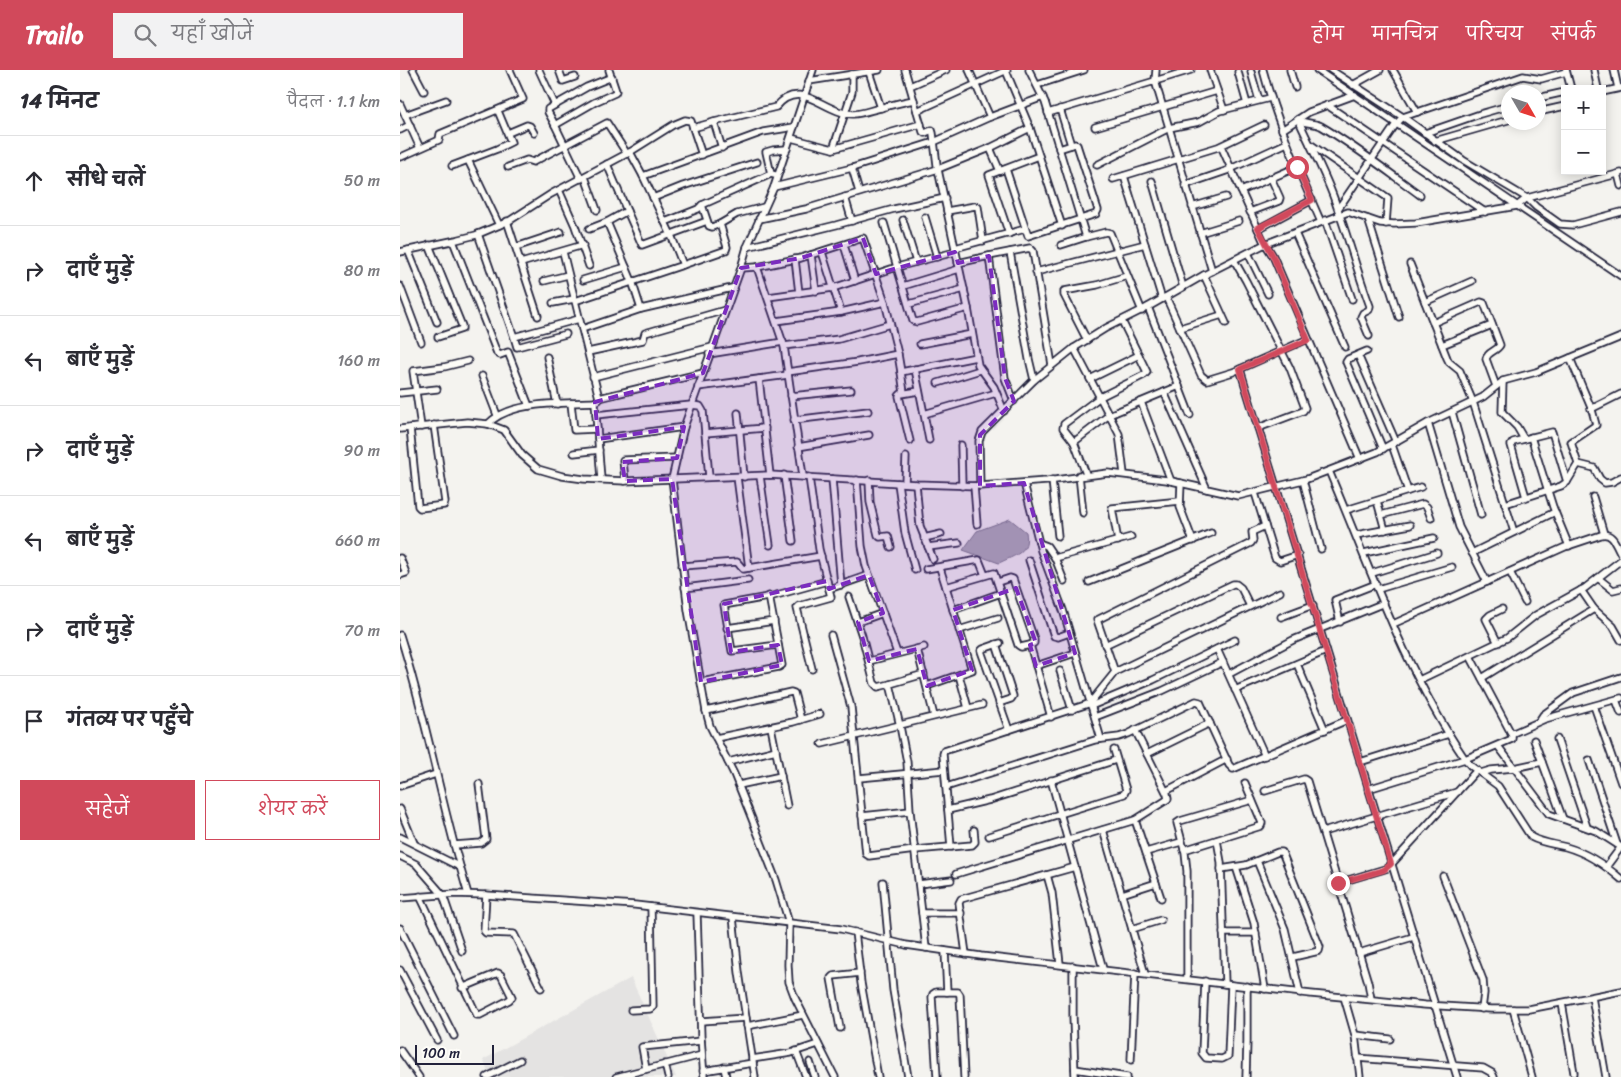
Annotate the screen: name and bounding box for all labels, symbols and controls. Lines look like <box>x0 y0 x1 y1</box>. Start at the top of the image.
search box <box>113 13 463 58</box>
text: Trailo <box>25 14 83 56</box>
text: यहाँ खोजें <box>171 17 253 50</box>
text: होम <box>1312 18 1344 50</box>
text: मानचित्र <box>1372 18 1438 50</box>
text: परिचय <box>1466 18 1523 50</box>
text: संपर्क <box>1551 18 1596 50</box>
icon: search <box>131 21 159 49</box>
text: 14 मिनट <box>20 82 99 120</box>
north arrow <box>1501 85 1546 130</box>
map controls <box>1561 85 1606 175</box>
button: + <box>1561 85 1606 130</box>
text: पैदल · 1.1 km <box>287 87 380 116</box>
button: − <box>1561 130 1606 175</box>
route start <box>1286 156 1309 179</box>
text: सीधे चलें <box>67 163 145 196</box>
text: 50 m <box>344 166 380 195</box>
icon: ahead <box>20 167 48 195</box>
text: दाएँ मुड़ें <box>67 253 133 286</box>
text: 80 m <box>344 256 380 285</box>
icon: right <box>20 257 48 285</box>
text: बाएँ मुड़ें <box>67 343 134 376</box>
text: 160 m <box>337 346 380 375</box>
icon: left <box>20 347 48 375</box>
text: दाएँ मुड़ें <box>67 433 133 466</box>
text: 90 m <box>344 436 380 465</box>
icon: right <box>20 437 48 465</box>
text: बाएँ मुड़ें <box>67 523 134 556</box>
text: 660 m <box>335 526 380 555</box>
icon: left <box>20 527 48 555</box>
text: दाएँ मुड़ें <box>67 613 133 646</box>
text: 70 m <box>344 616 380 645</box>
icon: right <box>20 617 48 645</box>
text: गंतव्य पर पहुँचे <box>67 703 192 736</box>
icon: arrive <box>20 707 48 735</box>
button: सहेजें <box>20 780 195 840</box>
button: शेयर करें <box>205 780 380 840</box>
route end <box>1327 872 1350 895</box>
text: 100 m <box>422 1041 460 1066</box>
scale bar <box>415 1042 494 1065</box>

